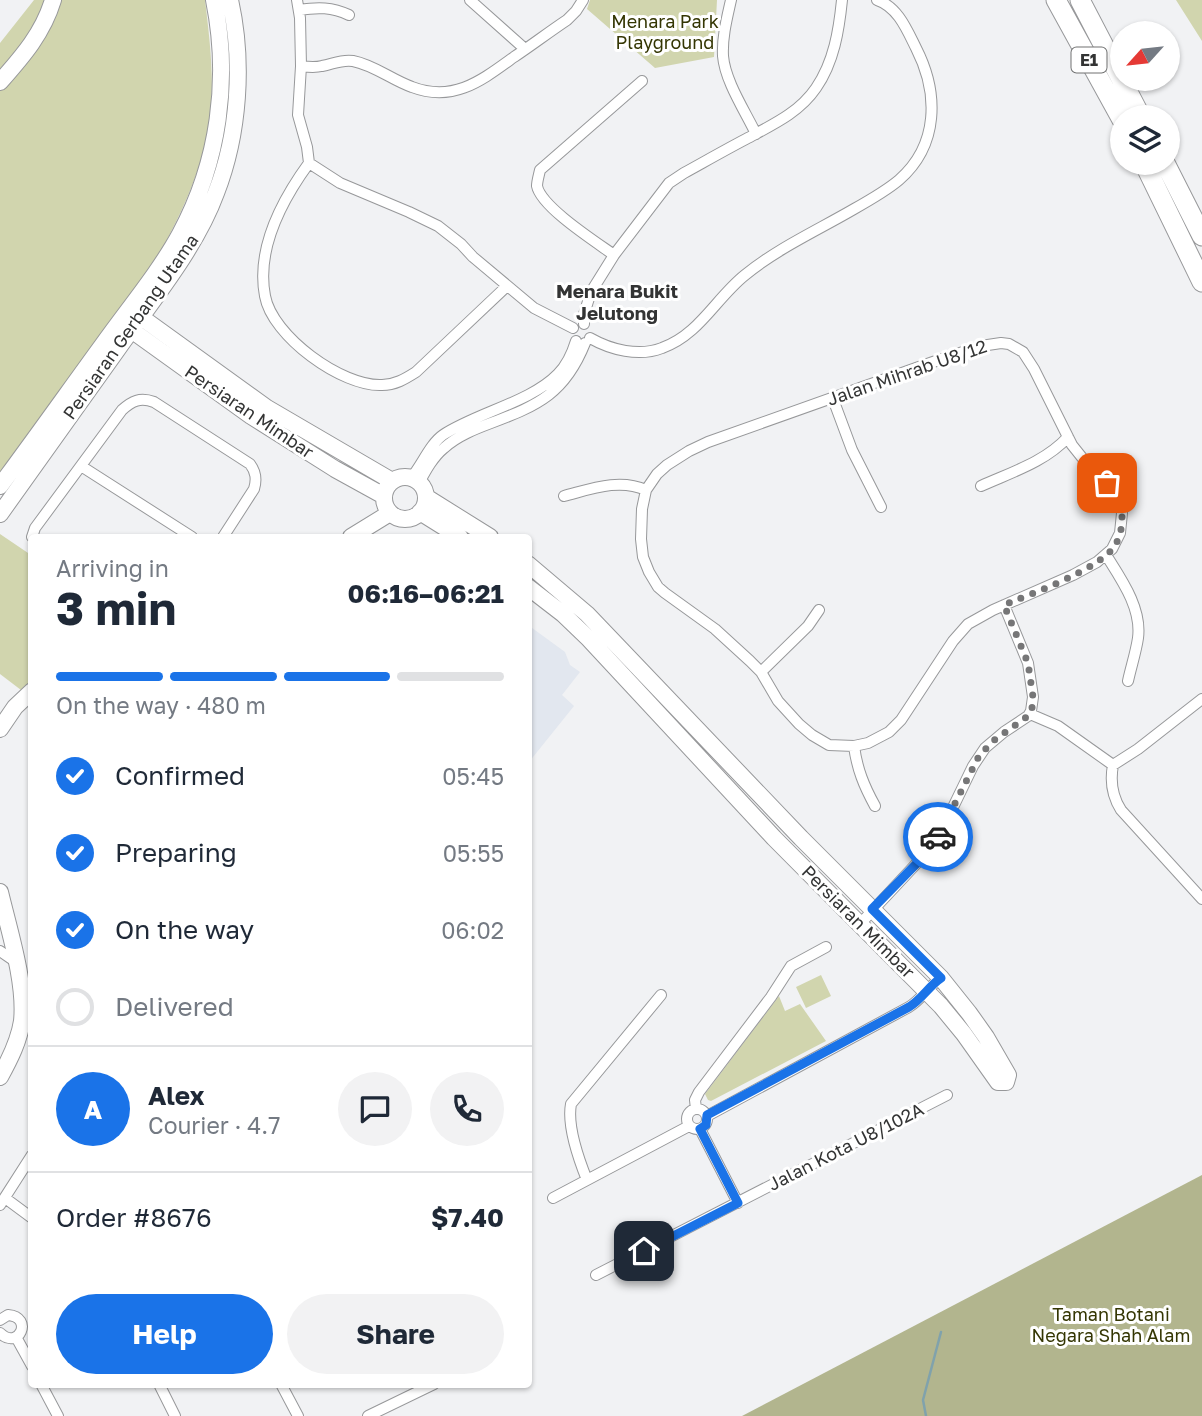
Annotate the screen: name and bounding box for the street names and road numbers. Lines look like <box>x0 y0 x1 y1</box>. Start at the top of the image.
road number: E1 <box>1072 48 1106 72</box>
street label: Persiaran Gerbang Utama <box>58 230 203 423</box>
street label: Jalan Mihrab U8/12 <box>824 334 989 410</box>
street label: Persiaran Mimbar <box>181 360 318 462</box>
street label: Persiaran Mimbar <box>798 860 920 982</box>
street label: Jalan Kota U8/102A <box>764 1097 927 1195</box>

